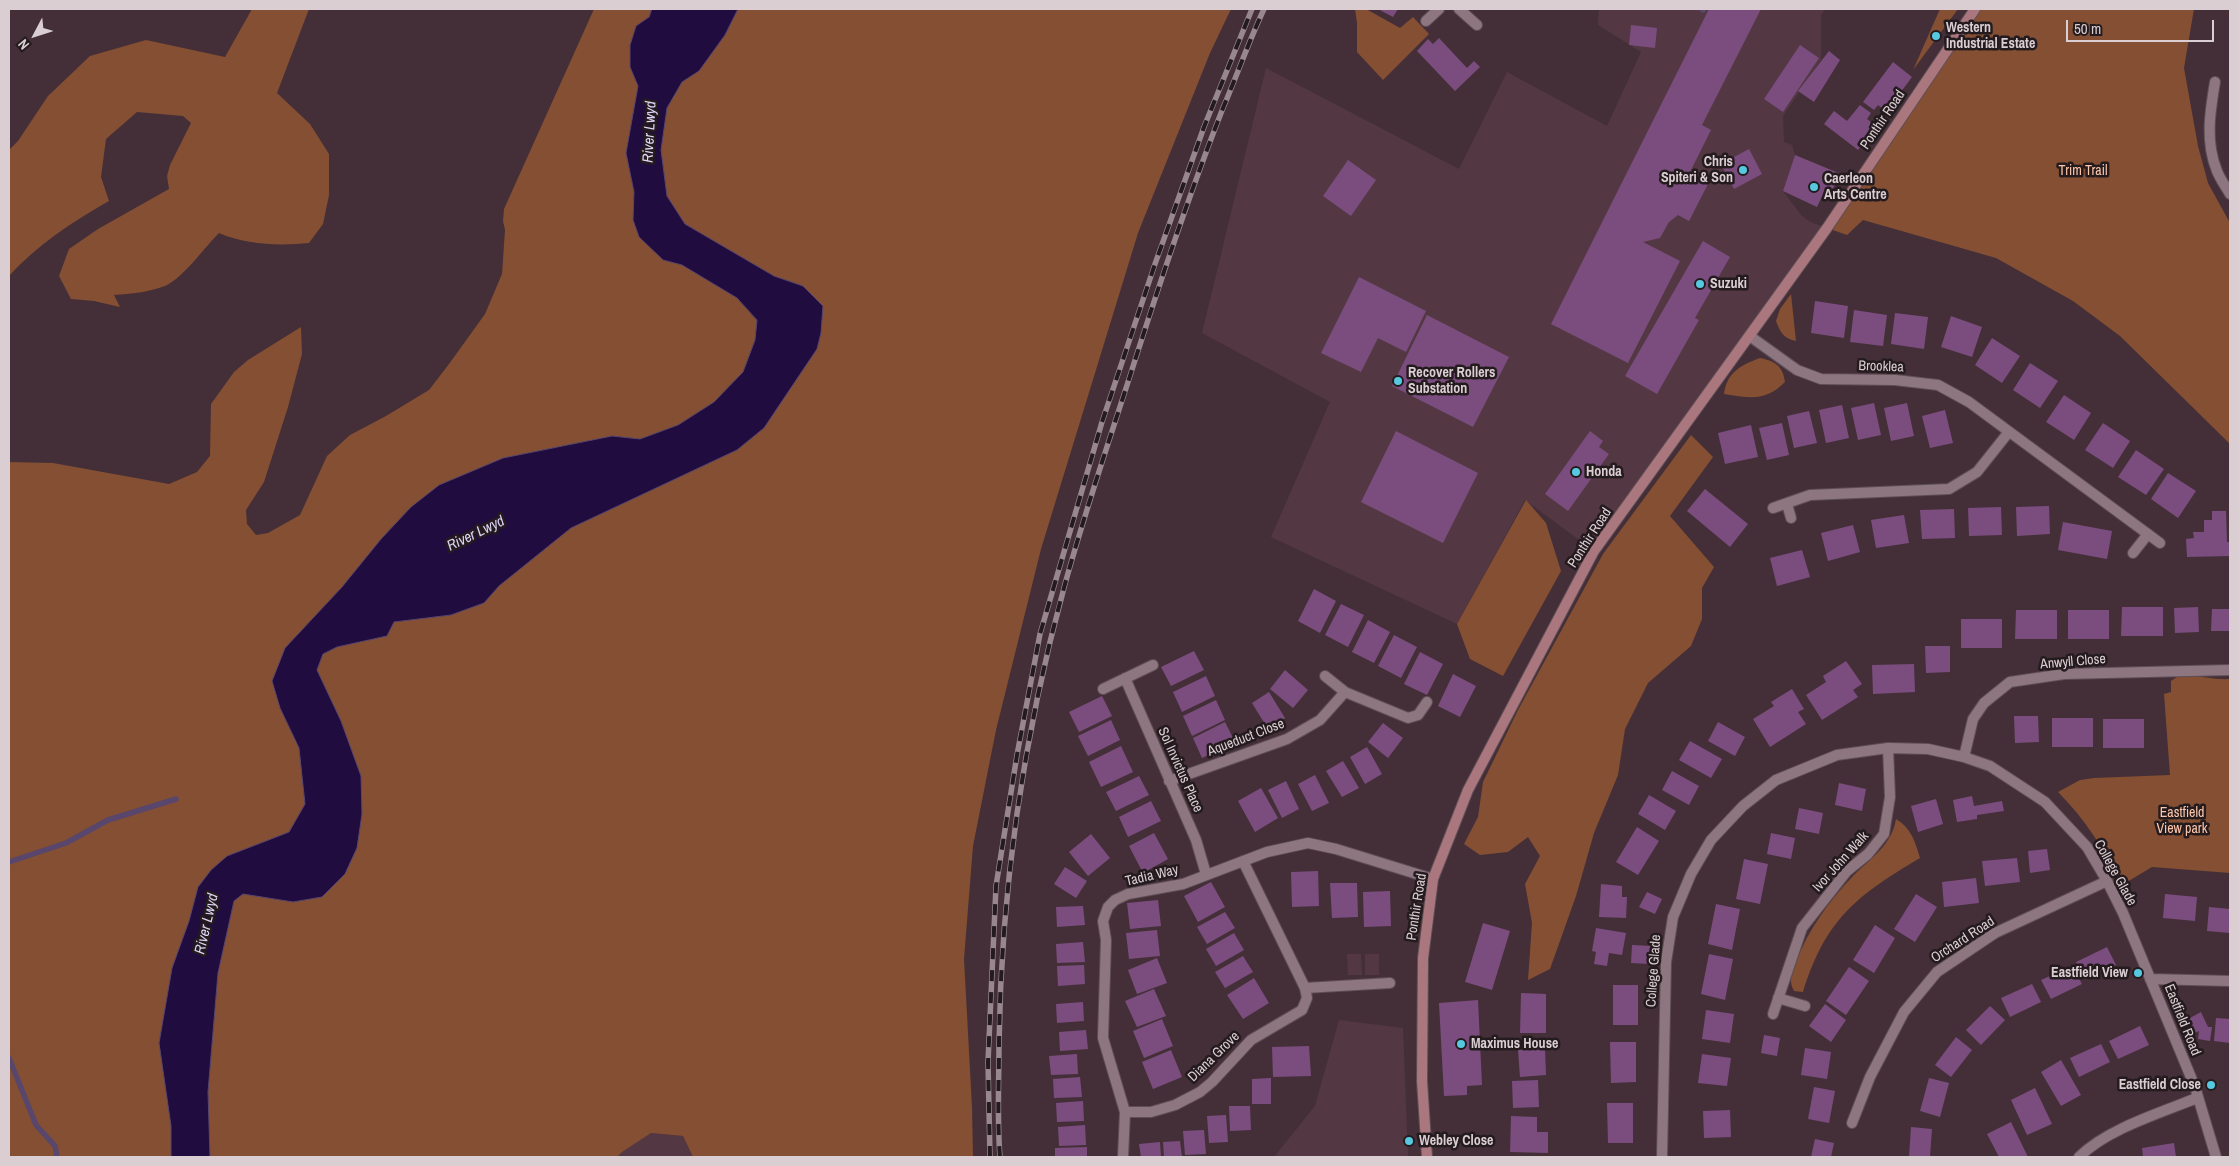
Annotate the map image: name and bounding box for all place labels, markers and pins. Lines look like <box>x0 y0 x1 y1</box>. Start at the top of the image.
place label: Western Industrial Estate <box>1946 20 2035 52</box>
marker: Western Industrial Estate <box>1930 30 1942 42</box>
place label: Chris Spiteri & Son <box>1661 154 1733 186</box>
marker: Chris Spiteri & Son <box>1737 164 1749 176</box>
place label: Caerleon Arts Centre <box>1824 171 1887 203</box>
marker: Caerleon Arts Centre <box>1808 181 1820 193</box>
place label: Suzuki <box>1710 276 1747 292</box>
marker: Suzuki <box>1694 278 1706 290</box>
place label: Recover Rollers Substation <box>1408 365 1495 398</box>
marker: Recover Rollers Substation <box>1392 375 1404 387</box>
place label: Honda <box>1586 464 1622 480</box>
marker: Honda <box>1570 466 1582 478</box>
place label: Eastfield View <box>2051 965 2128 981</box>
marker: Eastfield View <box>2132 967 2144 979</box>
place label: Maximus House <box>1471 1036 1558 1052</box>
marker: Maximus House <box>1455 1038 1467 1050</box>
place label: Eastfield Close <box>2119 1077 2201 1093</box>
marker: Eastfield Close <box>2205 1079 2217 1091</box>
place label: Webley Close <box>1419 1133 1493 1149</box>
marker: Webley Close <box>1403 1135 1415 1147</box>

